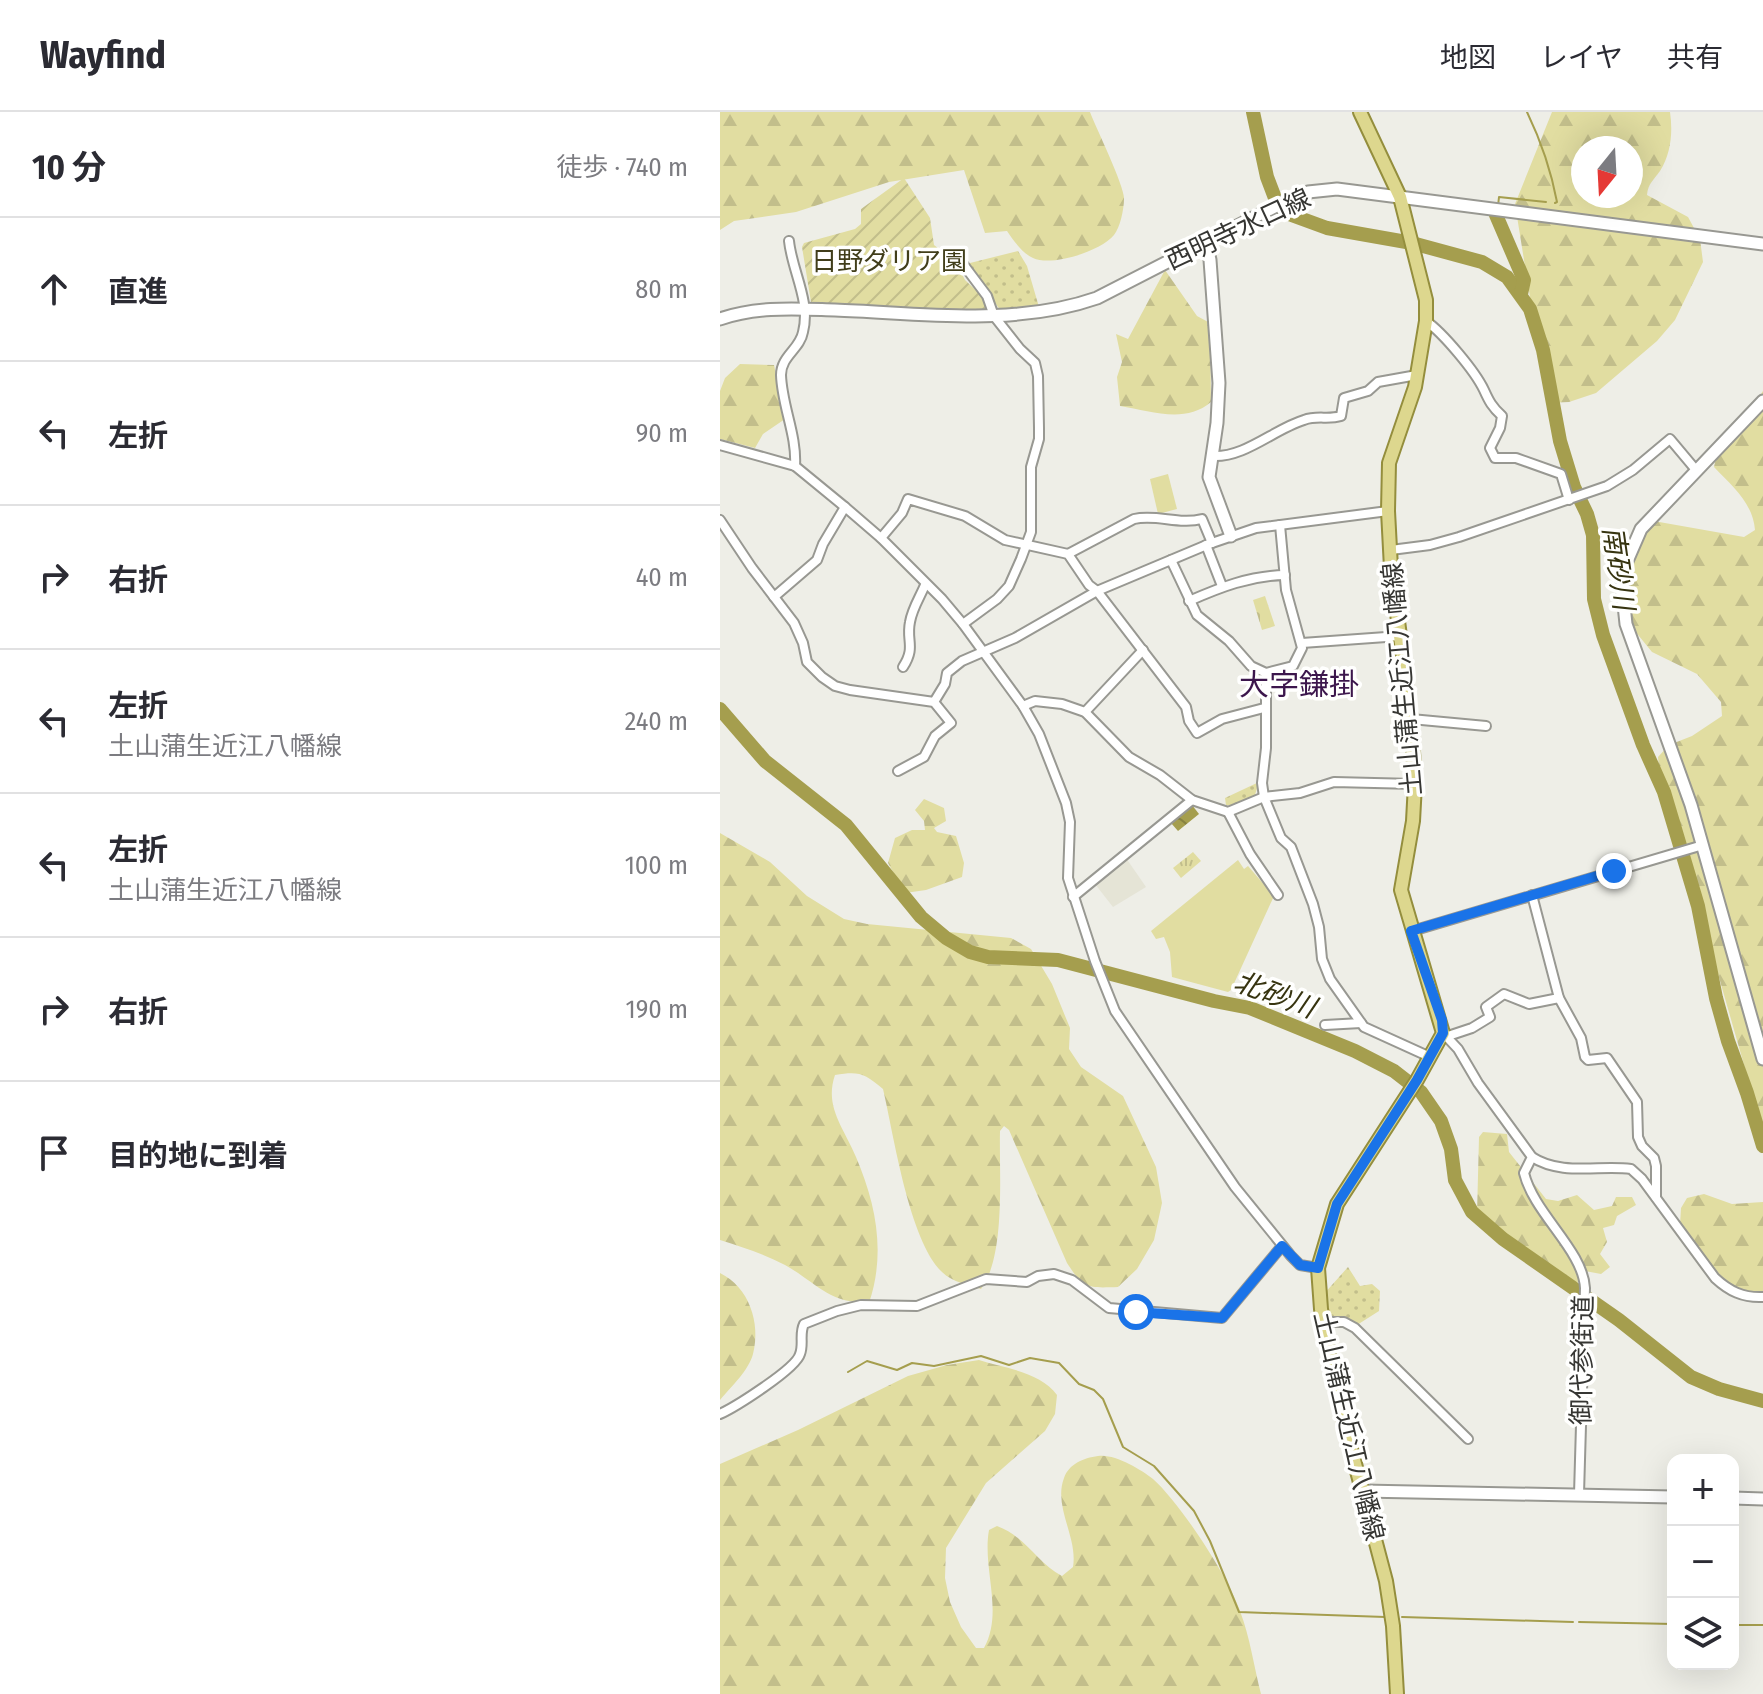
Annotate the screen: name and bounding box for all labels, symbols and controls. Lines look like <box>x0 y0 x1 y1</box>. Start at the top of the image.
text: Wayfind <box>40 32 166 78</box>
text: 地図 <box>1440 41 1496 74</box>
text: レイヤ <box>1540 41 1623 74</box>
text: 共有 <box>1667 41 1723 74</box>
north arrow <box>1571 136 1643 208</box>
text: 10 分 <box>32 147 106 188</box>
text: 徒歩 · 740 m <box>556 152 688 183</box>
street label: 西明寺水口線 <box>1161 182 1315 276</box>
park label: 日野ダリア園 <box>811 246 967 277</box>
icon: ahead <box>32 267 76 311</box>
text: 直進 <box>108 274 168 310</box>
text: 80 m <box>635 274 688 305</box>
icon: left <box>32 411 76 455</box>
text: 左折 <box>108 418 168 454</box>
text: 90 m <box>636 418 688 449</box>
water label: 南砂川 <box>1596 524 1641 615</box>
icon: right <box>32 555 76 599</box>
street label: 土山蒲生近江八幡線 <box>1377 561 1428 797</box>
text: 右折 <box>108 562 168 598</box>
text: 40 m <box>636 562 688 593</box>
district label: 大字鎌掛 <box>1239 667 1359 703</box>
text: 左折 <box>108 688 168 724</box>
icon: left <box>32 699 76 743</box>
text: 240 m <box>625 706 688 737</box>
text: 土山蒲生近江八幡線 <box>108 731 342 762</box>
text: 左折 <box>108 832 168 868</box>
icon: left <box>32 843 76 887</box>
text: 100 m <box>625 850 688 881</box>
route end <box>1596 853 1632 889</box>
text: 土山蒲生近江八幡線 <box>108 875 342 906</box>
water label: 北砂川 <box>1230 965 1323 1025</box>
icon: right <box>32 987 76 1031</box>
text: 右折 <box>108 994 168 1030</box>
text: 190 m <box>626 994 688 1025</box>
icon: arrive <box>32 1131 76 1175</box>
text: 目的地に到着 <box>108 1138 288 1174</box>
route start <box>1118 1294 1154 1330</box>
street label: 御代参街道 <box>1566 1295 1599 1425</box>
street label: 土山蒲生近江八幡線 <box>1307 1309 1390 1544</box>
map controls <box>1667 1454 1739 1670</box>
button: + <box>1667 1454 1739 1526</box>
button: − <box>1667 1526 1739 1598</box>
button: layers <box>1667 1598 1739 1670</box>

